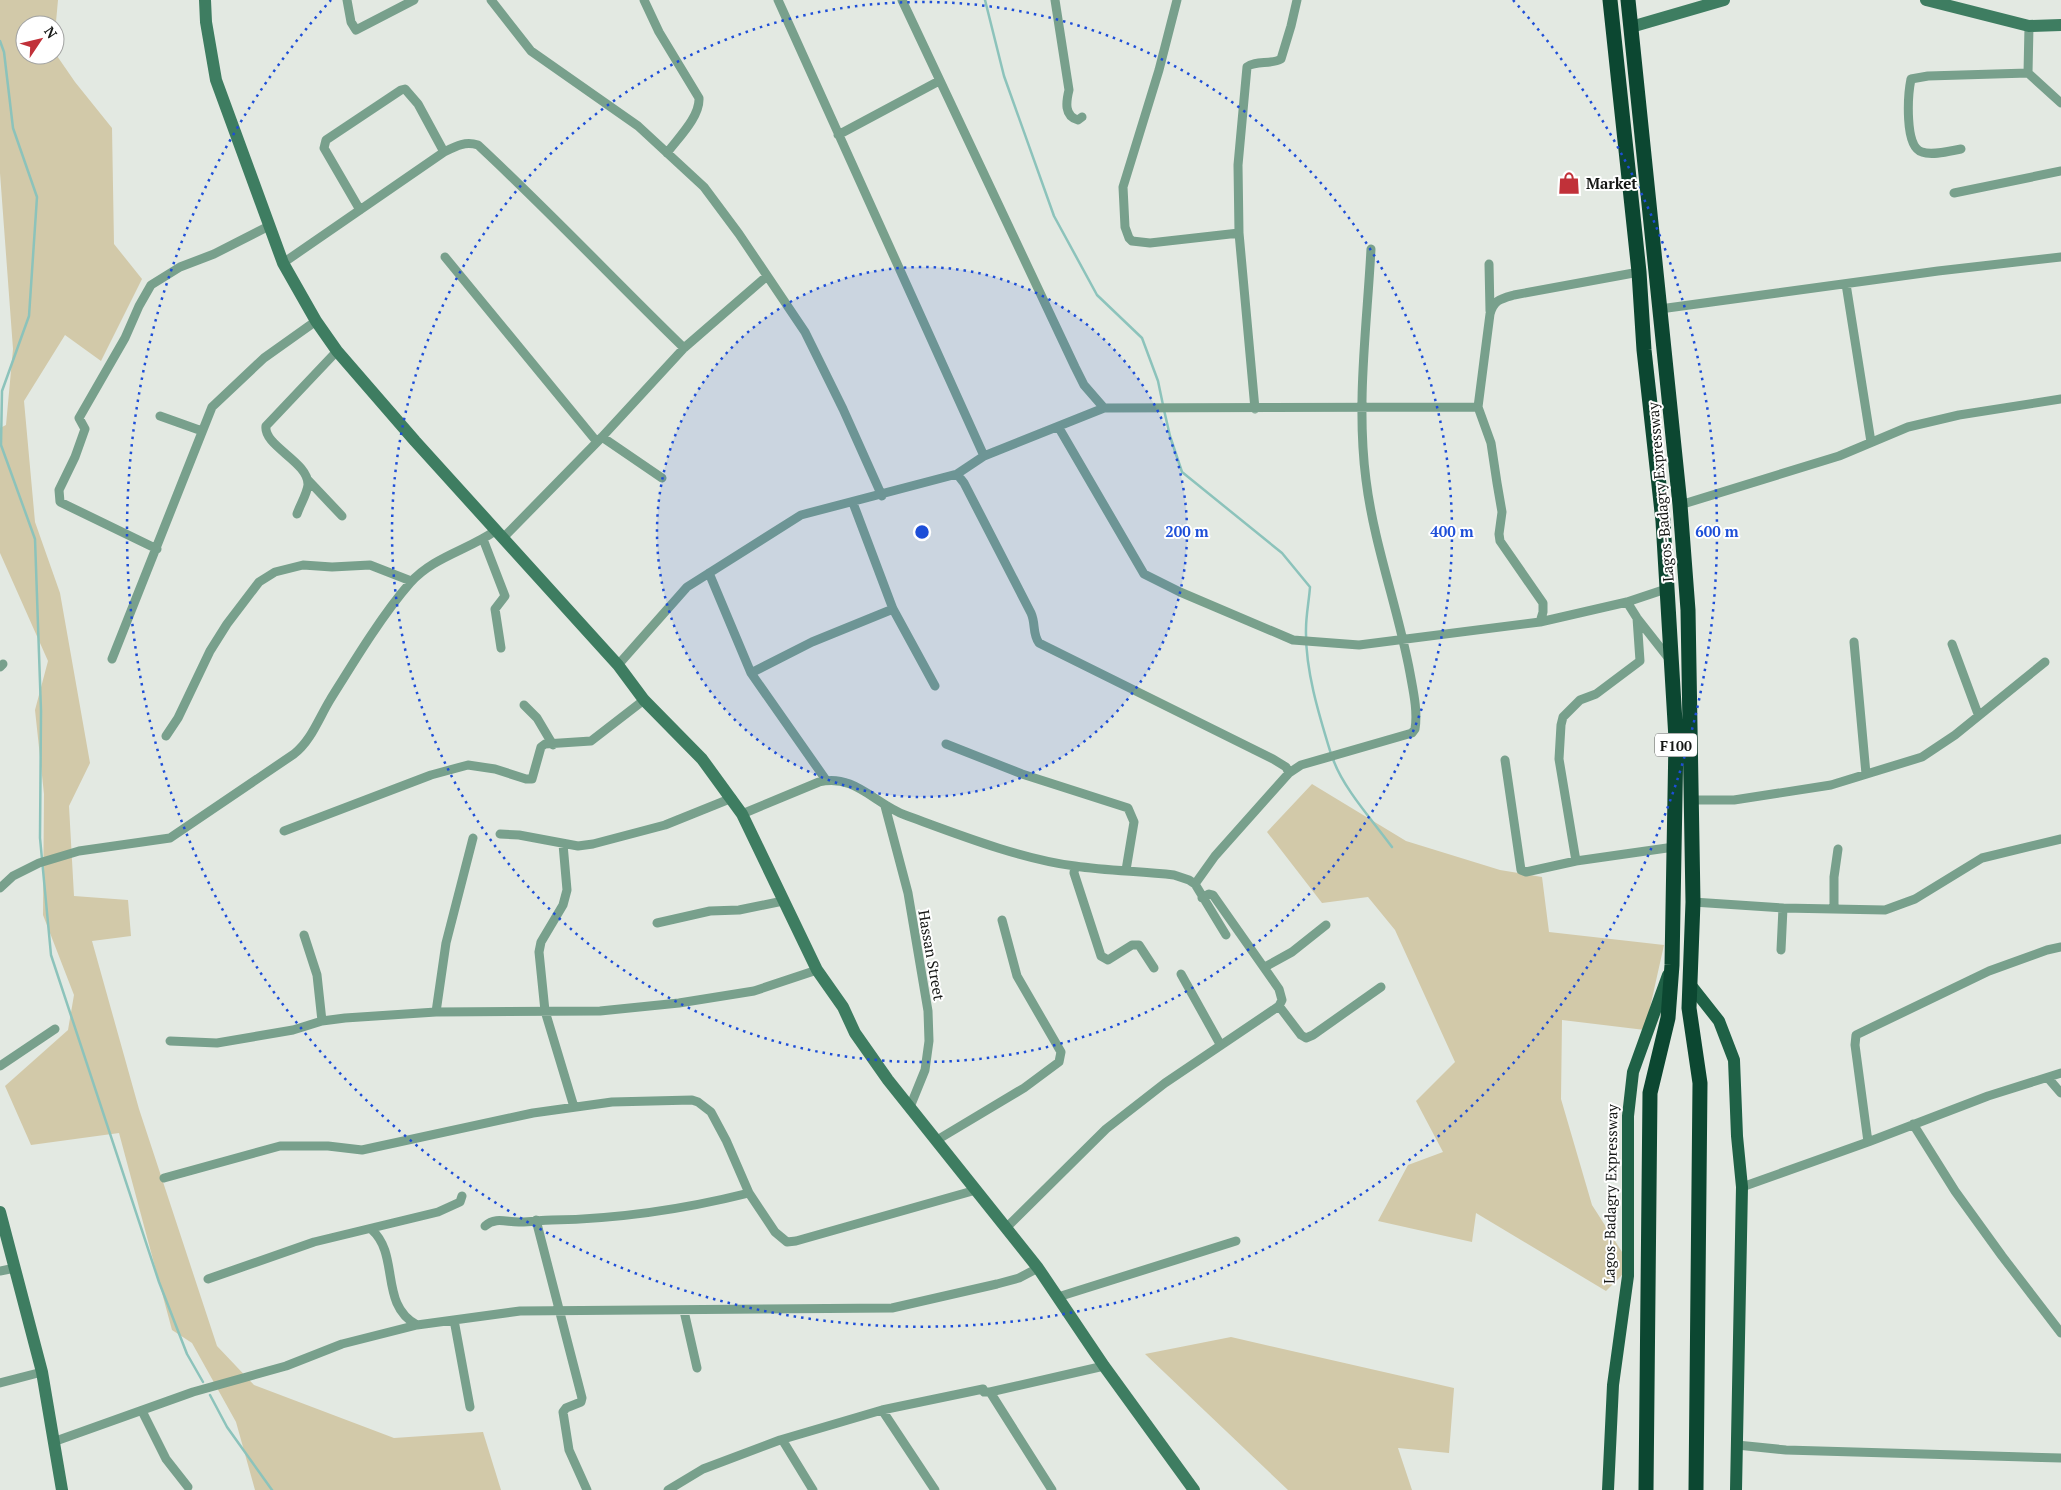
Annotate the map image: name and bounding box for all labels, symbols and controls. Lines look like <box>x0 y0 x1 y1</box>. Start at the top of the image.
north arrow <box>15 15 65 65</box>
text: N <box>40 22 62 42</box>
shop icon: Market <box>1556 170 1582 196</box>
place label: Market <box>1586 173 1637 193</box>
street label: Lagos-Badagry Expressway <box>1642 401 1678 583</box>
text: 200 m <box>1165 521 1209 541</box>
text: 400 m <box>1430 521 1474 541</box>
text: 600 m <box>1695 521 1739 541</box>
centre of rings <box>913 523 931 541</box>
road number: F100 <box>1655 734 1697 756</box>
street label: Hassan Street <box>914 908 950 1002</box>
street label: Lagos-Badagry Expressway <box>1598 1103 1622 1284</box>

